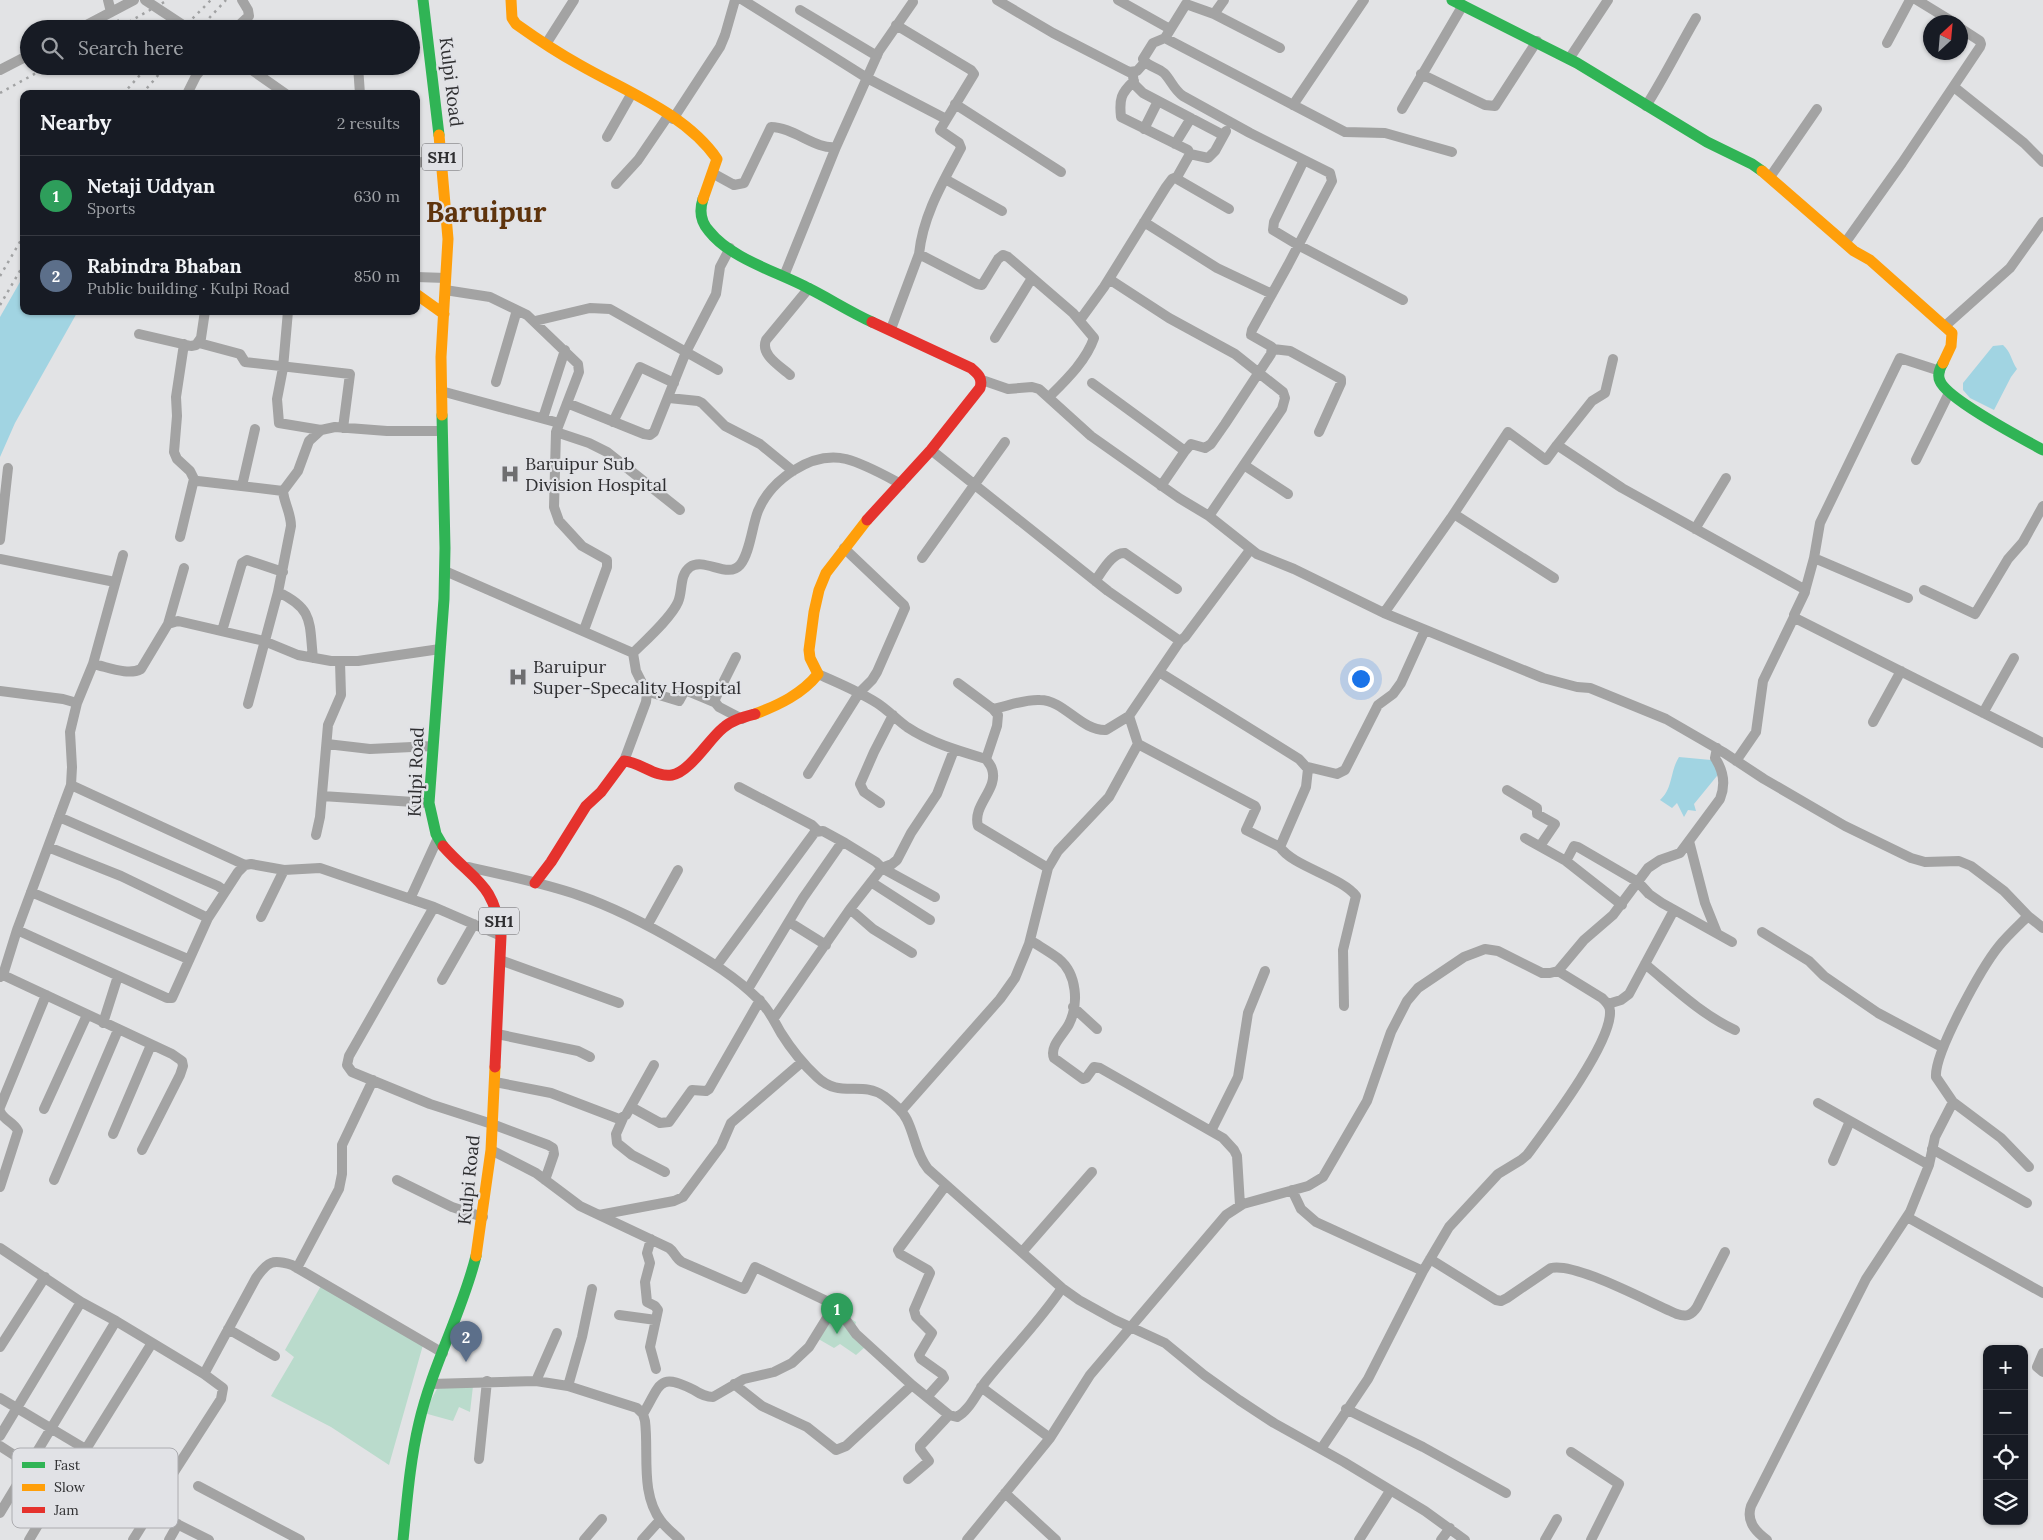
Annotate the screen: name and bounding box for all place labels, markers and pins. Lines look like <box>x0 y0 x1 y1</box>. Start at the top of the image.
place label: Baruipur Sub Division Hospital <box>525 452 667 496</box>
hospital icon: Baruipur Sub Division Hospital <box>499 463 521 485</box>
place label: Baruipur Super-Specality Hospital <box>533 655 741 699</box>
hospital icon: Baruipur Super-Specality Hospital <box>507 666 529 688</box>
pin: 1 <box>821 1293 853 1334</box>
pin: 2 <box>450 1321 482 1362</box>

